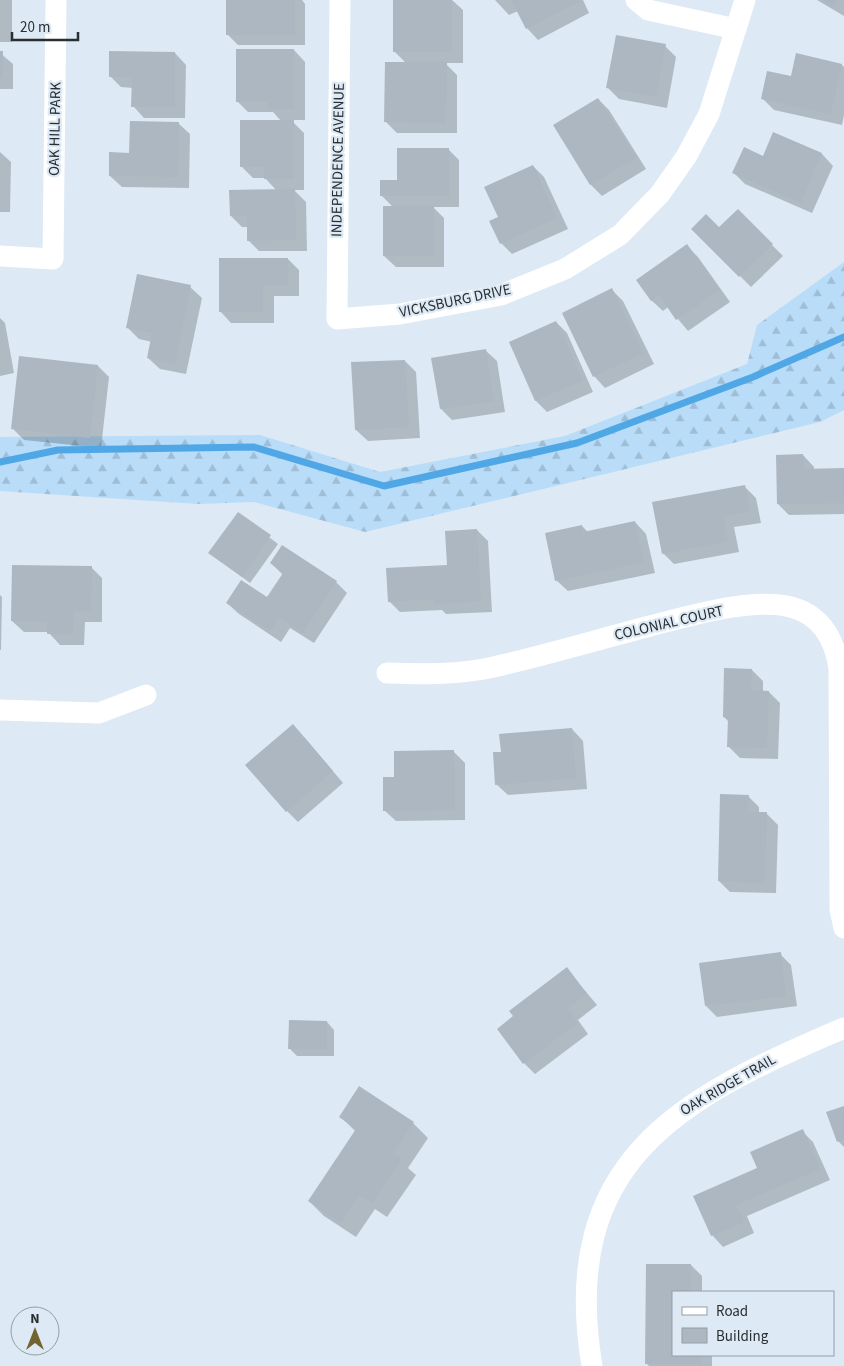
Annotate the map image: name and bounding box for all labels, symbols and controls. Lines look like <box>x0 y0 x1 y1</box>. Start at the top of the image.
scale bar <box>12 10 79 42</box>
text: 20 m <box>20 17 50 38</box>
street label: OAK HILL PARK <box>44 81 66 176</box>
street label: INDEPENDENCE AVENUE <box>326 83 350 237</box>
street label: VICKSBURG DRIVE <box>397 279 513 323</box>
street label: COLONIAL COURT <box>612 600 726 646</box>
street label: OAK RIDGE TRAIL <box>676 1049 780 1121</box>
legend <box>672 1291 834 1356</box>
text: Road <box>716 1301 748 1322</box>
north arrow <box>10 1306 60 1356</box>
text: N <box>30 1309 40 1329</box>
text: Building <box>716 1326 769 1347</box>

